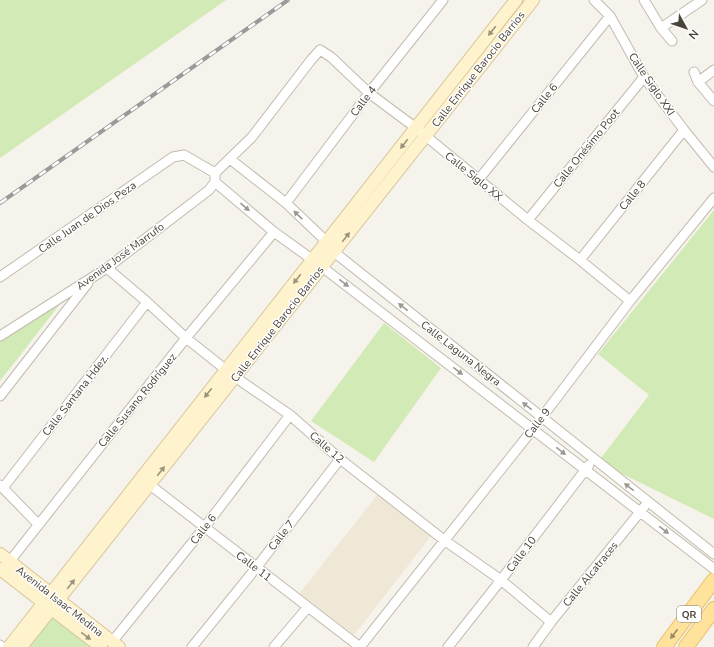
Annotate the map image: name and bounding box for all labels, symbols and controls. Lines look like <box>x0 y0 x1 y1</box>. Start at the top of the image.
street label: Calle Enrique Barocio Barrios <box>428 8 528 130</box>
north arrow <box>666 8 706 48</box>
one-way arrow <box>488 25 497 36</box>
text: N <box>685 26 702 42</box>
street label: Calle Siglo XXI <box>625 50 678 119</box>
street label: Calle 6 <box>528 80 561 117</box>
street label: Calle 4 <box>347 83 380 120</box>
street label: Calle Onésimo Poot <box>550 106 623 191</box>
one-way arrow <box>399 138 408 149</box>
street label: Calle Siglo XX <box>442 148 506 205</box>
street label: Calle 8 <box>616 177 649 214</box>
street label: Calle Juan de Dios Peza <box>35 178 139 257</box>
one-way arrow <box>240 202 250 212</box>
one-way arrow <box>293 210 303 220</box>
street label: Avenida José Marrufo <box>73 219 167 294</box>
one-way arrow <box>341 231 350 242</box>
street label: Calle Enrique Barocio Barrios <box>227 263 327 385</box>
one-way arrow <box>293 274 302 285</box>
one-way arrow <box>338 279 349 288</box>
one-way arrow <box>398 303 409 312</box>
street label: Calle Laguna Negra <box>418 317 504 389</box>
street label: Calle Susano Rodríguez <box>95 350 180 451</box>
street label: Calle Santana Hdez. <box>39 351 112 439</box>
one-way arrow <box>452 367 463 376</box>
one-way arrow <box>204 387 213 398</box>
one-way arrow <box>521 401 532 410</box>
street label: Calle 9 <box>521 405 554 442</box>
street label: Calle 12 <box>306 428 347 467</box>
one-way arrow <box>555 446 566 455</box>
one-way arrow <box>156 465 165 476</box>
one-way arrow <box>623 482 634 491</box>
street label: Calle 6 <box>187 511 220 548</box>
street label: Calle 7 <box>265 517 298 554</box>
one-way arrow <box>658 526 669 534</box>
street label: Calle 10 <box>503 533 540 575</box>
street label: Calle Alcatraces <box>559 539 621 610</box>
street label: Calle 11 <box>233 548 275 585</box>
street label: Avenida Isaac Medina <box>13 563 107 640</box>
one-way arrow <box>67 578 76 589</box>
road number: QR <box>677 606 701 622</box>
one-way arrow <box>670 628 678 639</box>
one-way arrow <box>81 631 91 639</box>

